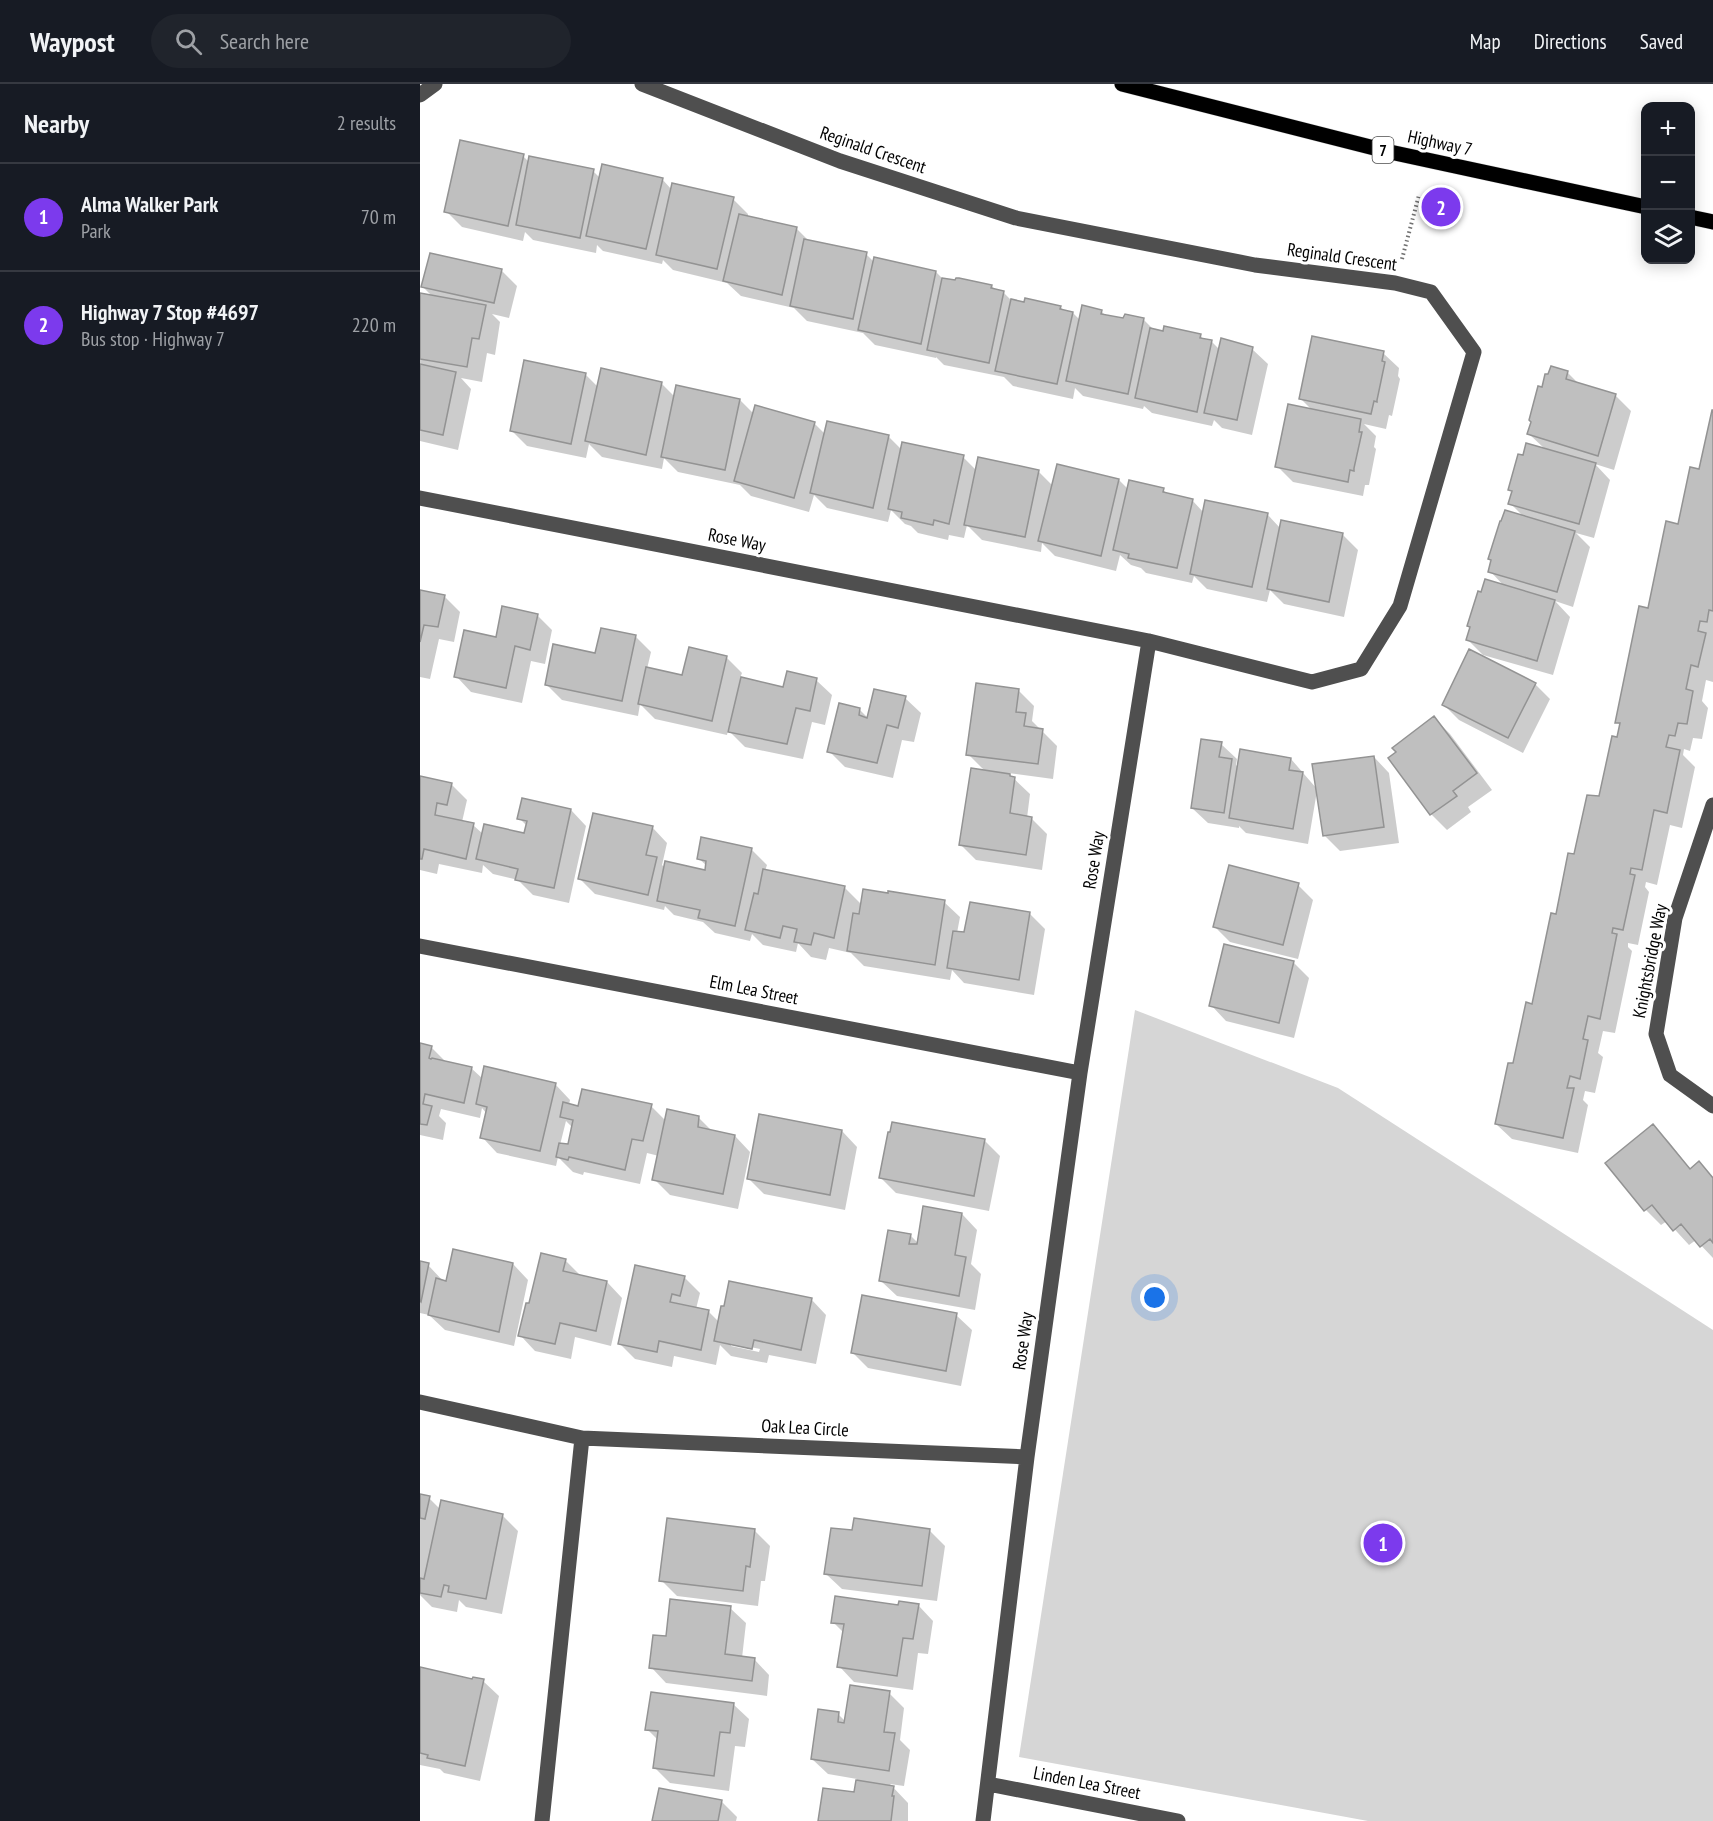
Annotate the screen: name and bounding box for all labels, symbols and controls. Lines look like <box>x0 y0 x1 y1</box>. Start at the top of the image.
search box <box>151 14 571 68</box>
text: Waypost <box>30 23 115 60</box>
icon: search <box>172 25 205 58</box>
text: Search here <box>220 27 309 55</box>
text: Map <box>1470 28 1501 55</box>
text: Directions <box>1534 28 1607 55</box>
text: Saved <box>1640 28 1683 55</box>
map controls <box>1641 102 1695 264</box>
button: + <box>1641 102 1695 156</box>
text: Nearby <box>24 107 89 140</box>
text: 2 results <box>337 110 396 136</box>
street label: Reginald Crescent <box>817 121 929 178</box>
street label: Highway 7 <box>1406 124 1474 161</box>
road number: 7 <box>1372 137 1394 163</box>
button: − <box>1641 156 1695 210</box>
pin: 2 <box>1422 184 1460 230</box>
text: Alma Walker Park <box>81 190 218 218</box>
text: 1 <box>39 204 48 230</box>
text: 70 m <box>361 204 396 230</box>
button: layers <box>1641 210 1695 264</box>
text: Park <box>81 218 111 244</box>
street label: Reginald Crescent <box>1286 237 1399 276</box>
text: Highway 7 Stop #4697 <box>81 298 259 326</box>
text: 2 <box>39 312 48 338</box>
text: 220 m <box>352 312 396 338</box>
text: Bus stop · Highway 7 <box>81 326 225 352</box>
street label: Rose Way <box>706 523 768 556</box>
street label: Rose Way <box>1078 829 1109 890</box>
street label: Knightsbridge Way <box>1627 902 1672 1020</box>
street label: Elm Lea Street <box>708 970 800 1009</box>
your location <box>1140 1283 1169 1312</box>
street label: Rose Way <box>1007 1310 1038 1371</box>
street label: Oak Lea Circle <box>761 1414 849 1441</box>
pin: 1 <box>1364 1520 1402 1566</box>
street label: Linden Lea Street <box>1032 1761 1143 1804</box>

